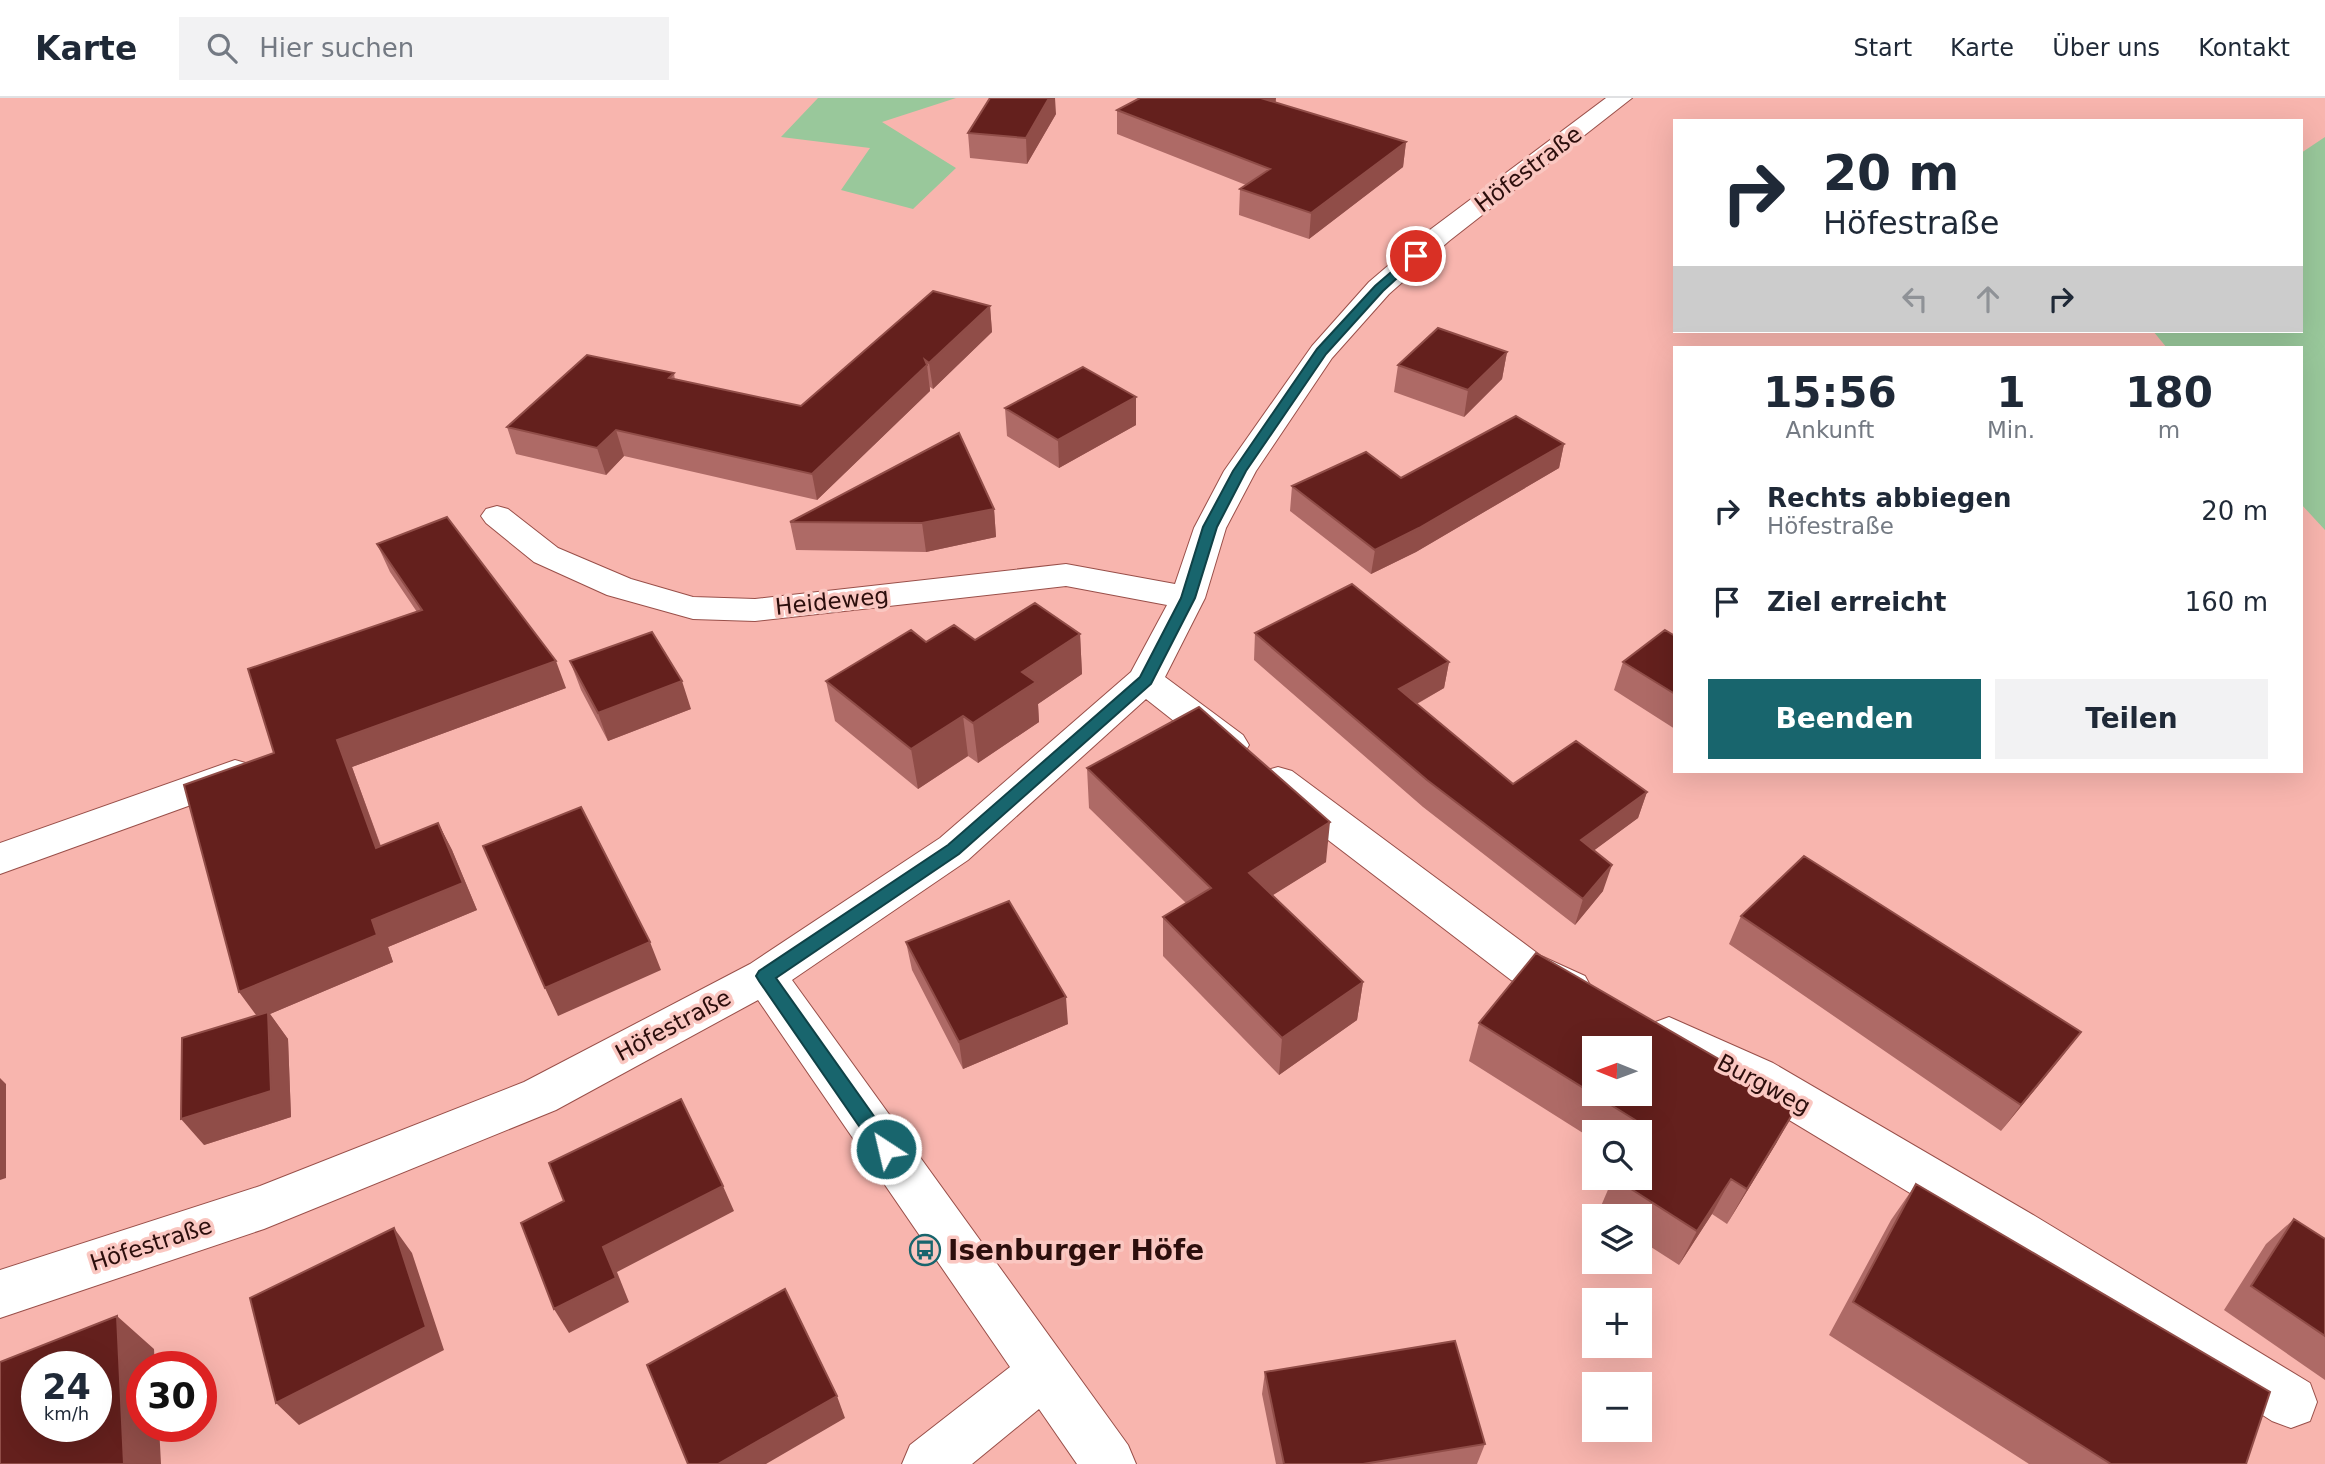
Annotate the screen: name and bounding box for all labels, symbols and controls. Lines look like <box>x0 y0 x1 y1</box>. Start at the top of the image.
search box <box>179 17 669 80</box>
text: Karte <box>35 29 137 68</box>
icon: search <box>203 29 241 67</box>
text: Hier suchen <box>259 33 414 63</box>
text: Start <box>1853 34 1912 62</box>
text: Karte <box>1950 34 2014 62</box>
text: Über uns <box>2052 34 2160 62</box>
text: Kontakt <box>2198 34 2290 62</box>
street label: Höfestraße <box>1470 120 1586 218</box>
text: 20 m <box>1823 145 1959 202</box>
icon: right <box>1708 147 1799 238</box>
text: Höfestraße <box>1823 204 1999 242</box>
pin <box>1386 226 1446 286</box>
icon: arrive <box>1397 237 1435 275</box>
icon: left <box>1896 280 1934 318</box>
icon: ahead <box>1969 280 2007 318</box>
icon: right <box>2042 280 2080 318</box>
text: 15:56 <box>1763 368 1897 417</box>
text: 1 <box>1996 368 2026 417</box>
text: 180 <box>2125 368 2213 417</box>
text: Ankunft <box>1786 417 1874 443</box>
text: Min. <box>1987 417 2035 443</box>
text: m <box>2158 417 2180 443</box>
text: Rechts abbiegen <box>1767 483 2012 513</box>
icon: right <box>1708 492 1746 530</box>
text: 20 m <box>2201 496 2268 526</box>
text: Höfestraße <box>1767 513 1894 539</box>
street label: Heideweg <box>774 582 890 620</box>
icon: arrive <box>1708 583 1746 621</box>
text: Ziel erreicht <box>1767 587 1947 617</box>
text: 160 m <box>2185 587 2268 617</box>
button: Beenden <box>1708 679 1981 759</box>
button: Teilen <box>1995 679 2268 759</box>
street label: Höfestraße <box>611 984 735 1066</box>
north arrow <box>1582 1036 1652 1106</box>
map controls <box>1582 1036 1652 1442</box>
street label: Burgweg <box>1713 1049 1815 1119</box>
position arrow <box>849 1112 923 1186</box>
button: search <box>1582 1120 1652 1190</box>
button: layers <box>1582 1204 1652 1274</box>
street label: Höfestraße <box>87 1212 215 1276</box>
bus stop icon: Isenburger Höfe <box>908 1233 942 1267</box>
place label: Isenburger Höfe <box>948 1234 1204 1267</box>
button: + <box>1582 1288 1652 1358</box>
speed limit sign: 30 <box>126 1351 217 1442</box>
text: 24 <box>42 1367 91 1407</box>
button: − <box>1582 1372 1652 1442</box>
text: km/h <box>44 1403 89 1424</box>

